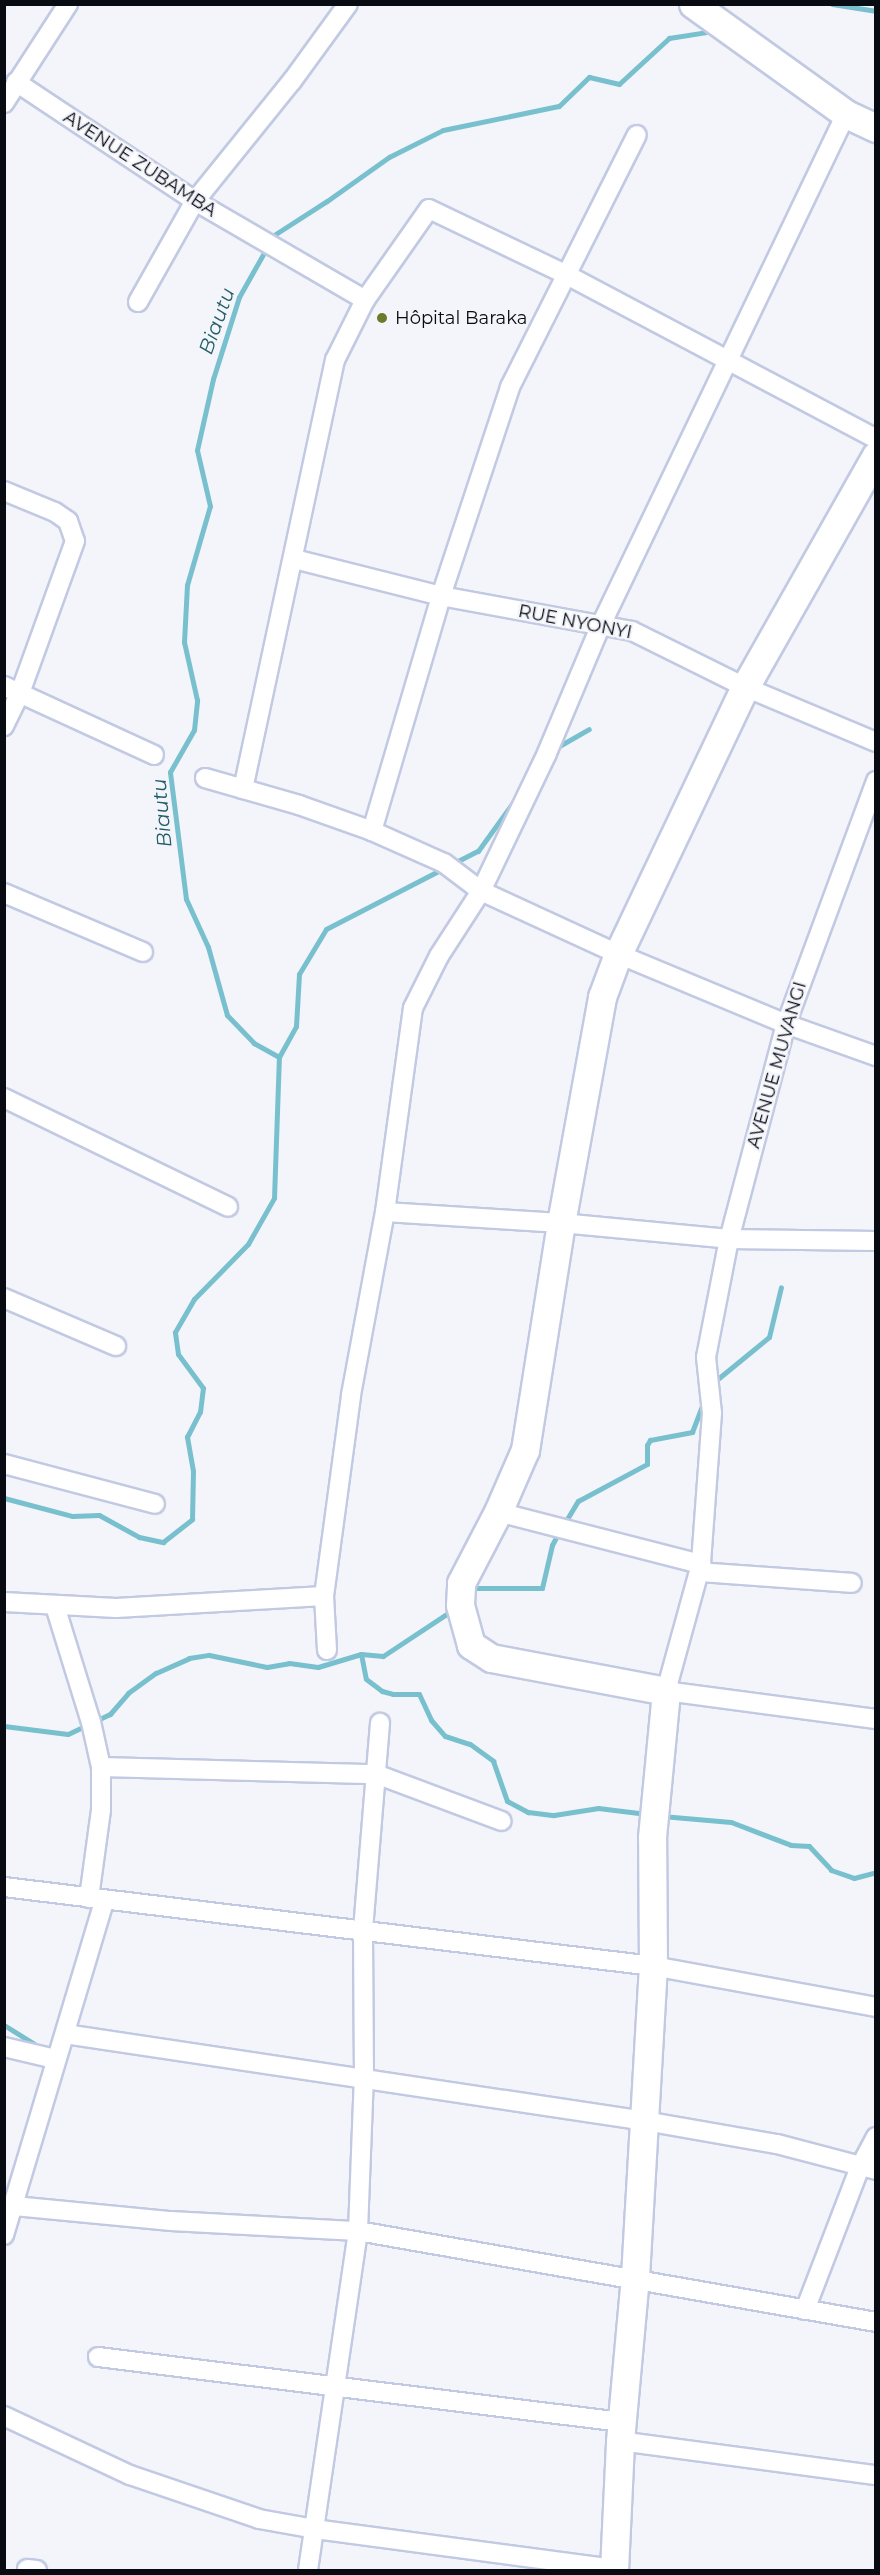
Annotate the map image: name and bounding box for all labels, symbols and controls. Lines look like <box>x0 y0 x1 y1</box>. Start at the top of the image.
street label: AVENUE ZUBAMBA <box>59 106 221 222</box>
water label: Biautu <box>194 284 240 358</box>
place label: Hôpital Baraka <box>395 307 527 329</box>
marker: Hôpital Baraka <box>373 309 391 327</box>
street label: RUE NYONYI <box>516 600 634 644</box>
water label: Biautu <box>147 778 177 848</box>
street label: AVENUE MUVANGI <box>743 979 811 1151</box>

